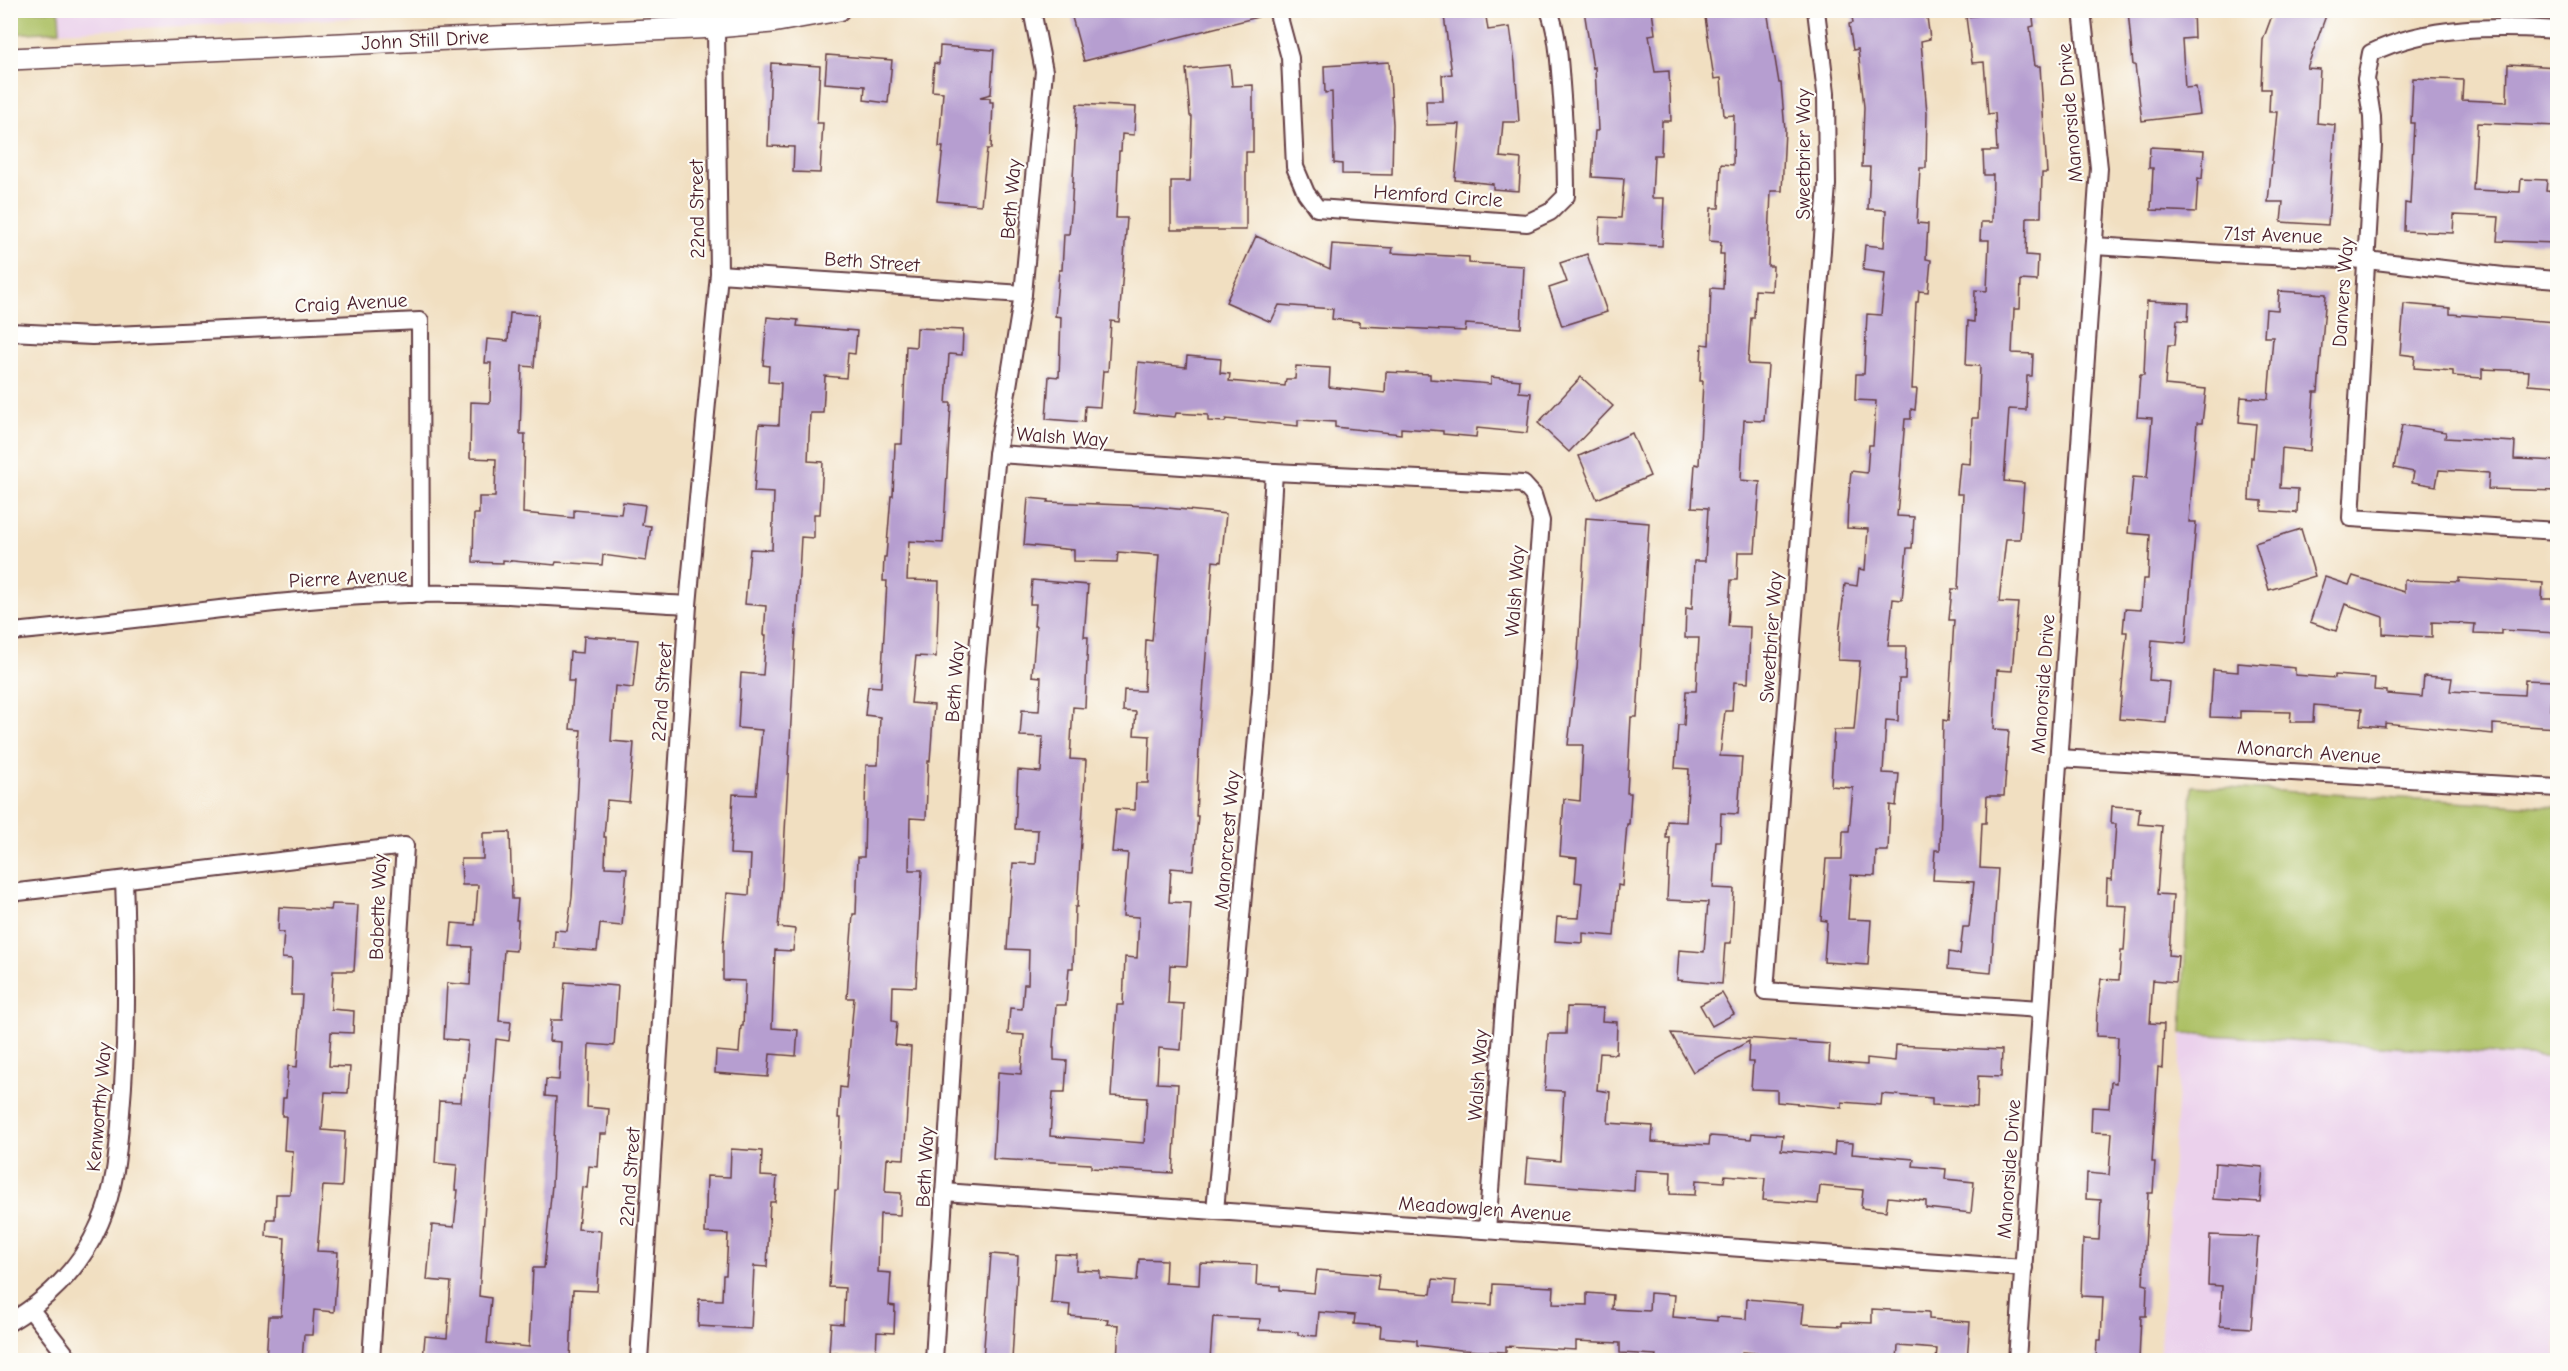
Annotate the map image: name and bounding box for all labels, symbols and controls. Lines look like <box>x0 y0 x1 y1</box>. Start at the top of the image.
street label: John Still Drive <box>361 25 489 55</box>
street label: Manorside Drive <box>2052 42 2088 184</box>
street label: Sweetbrier Way <box>1792 88 1815 220</box>
street label: 22nd Street <box>685 158 709 259</box>
street label: Beth Way <box>996 158 1026 240</box>
street label: Hemford Circle <box>1373 180 1503 212</box>
street label: 71st Avenue <box>2223 222 2323 248</box>
street label: Danvers Way <box>2328 236 2358 348</box>
street label: Beth Street <box>824 247 922 277</box>
street label: Craig Avenue <box>294 289 408 317</box>
street label: Walsh Way <box>1015 422 1109 452</box>
street label: Walsh Way <box>1500 544 1530 638</box>
street label: Pierre Avenue <box>288 563 408 593</box>
street label: Sweetbrier Way <box>1755 571 1787 703</box>
street label: Manorside Drive <box>2027 613 2059 755</box>
street label: 22nd Street <box>647 640 677 742</box>
street label: Beth Way <box>941 641 969 723</box>
street label: Monarch Avenue <box>2236 736 2382 768</box>
street label: Manorcrest Way <box>1209 770 1245 910</box>
street label: Babette Way <box>365 853 391 960</box>
street label: Walsh Way <box>1463 1028 1493 1122</box>
street label: Kenworthy Way <box>82 1041 116 1173</box>
street label: Manorside Drive <box>1993 1098 2025 1240</box>
street label: 22nd Street <box>615 1125 645 1227</box>
street label: Beth Way <box>911 1126 939 1208</box>
street label: Meadowglen Avenue <box>1398 1191 1572 1227</box>

